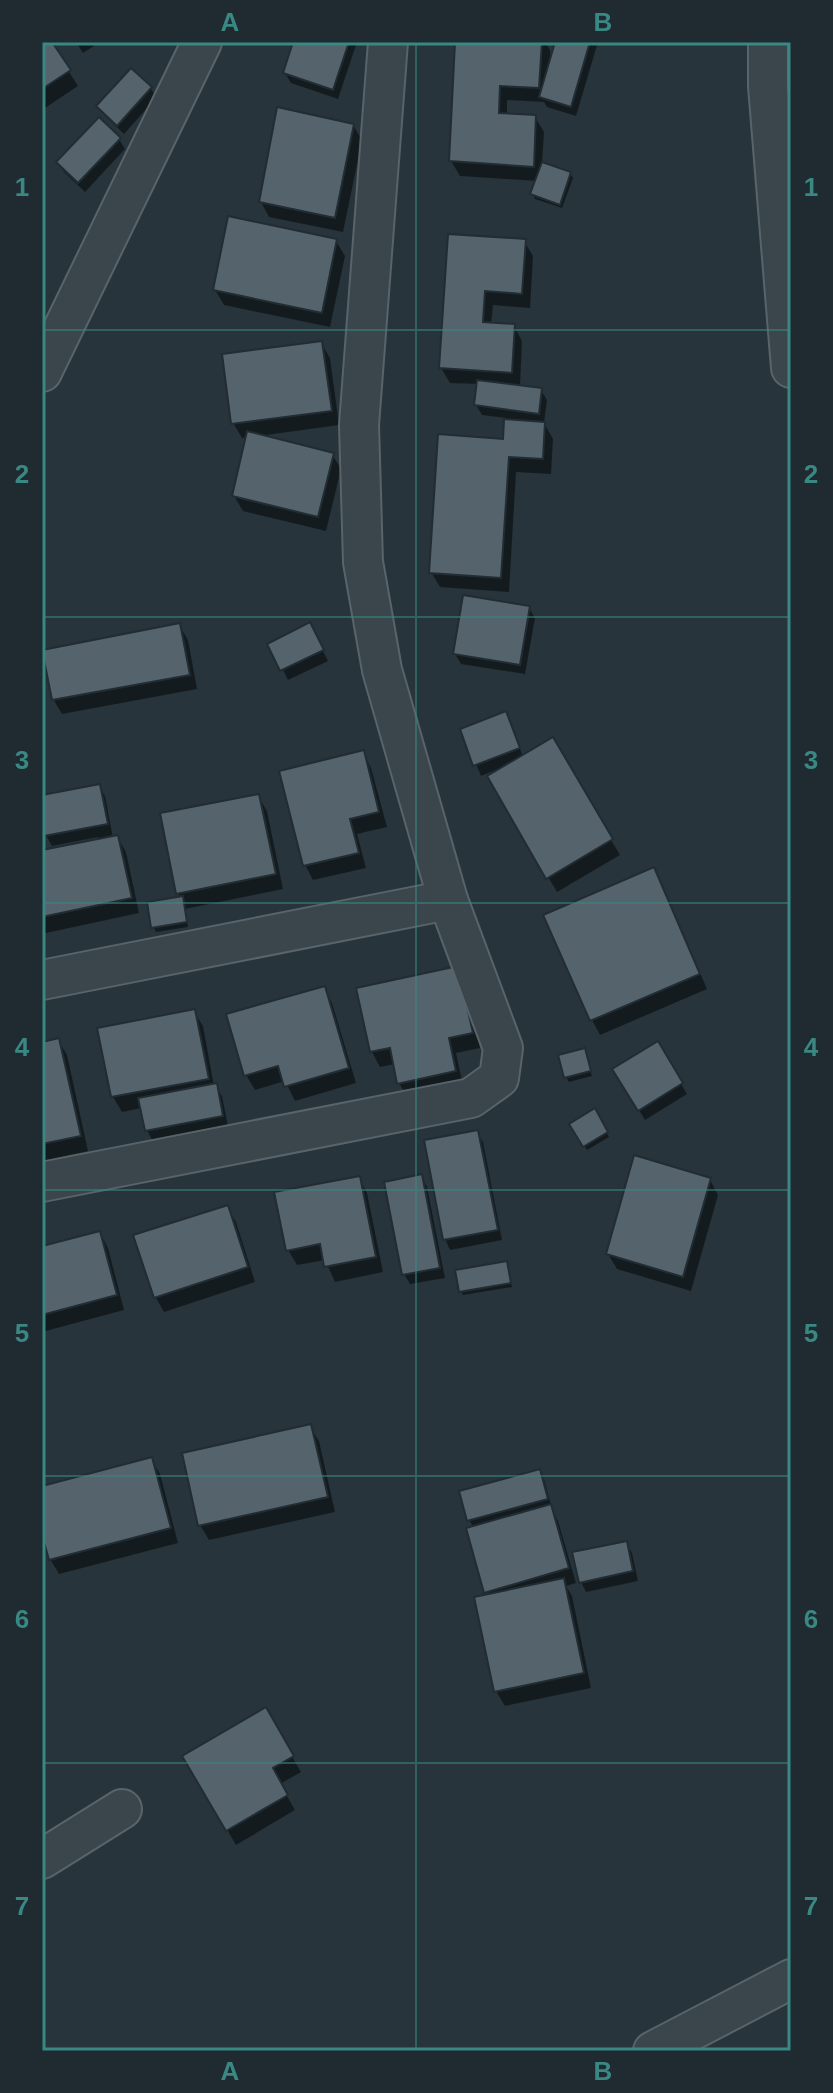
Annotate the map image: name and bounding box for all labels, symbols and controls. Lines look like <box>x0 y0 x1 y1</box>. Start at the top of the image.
text: A <box>221 7 240 37</box>
text: B <box>594 7 612 37</box>
text: 1 <box>15 172 29 202</box>
text: 1 <box>804 172 818 202</box>
text: 2 <box>15 459 29 489</box>
text: 2 <box>804 459 818 489</box>
text: 3 <box>15 745 29 775</box>
text: 3 <box>804 745 818 775</box>
text: 4 <box>15 1032 30 1062</box>
text: 4 <box>804 1032 819 1062</box>
text: 5 <box>15 1318 29 1348</box>
text: 5 <box>804 1318 818 1348</box>
text: 6 <box>15 1604 29 1634</box>
text: 6 <box>804 1604 818 1634</box>
text: 7 <box>15 1891 29 1921</box>
text: 7 <box>804 1891 818 1921</box>
text: A <box>221 2056 240 2086</box>
text: B <box>594 2056 612 2086</box>

